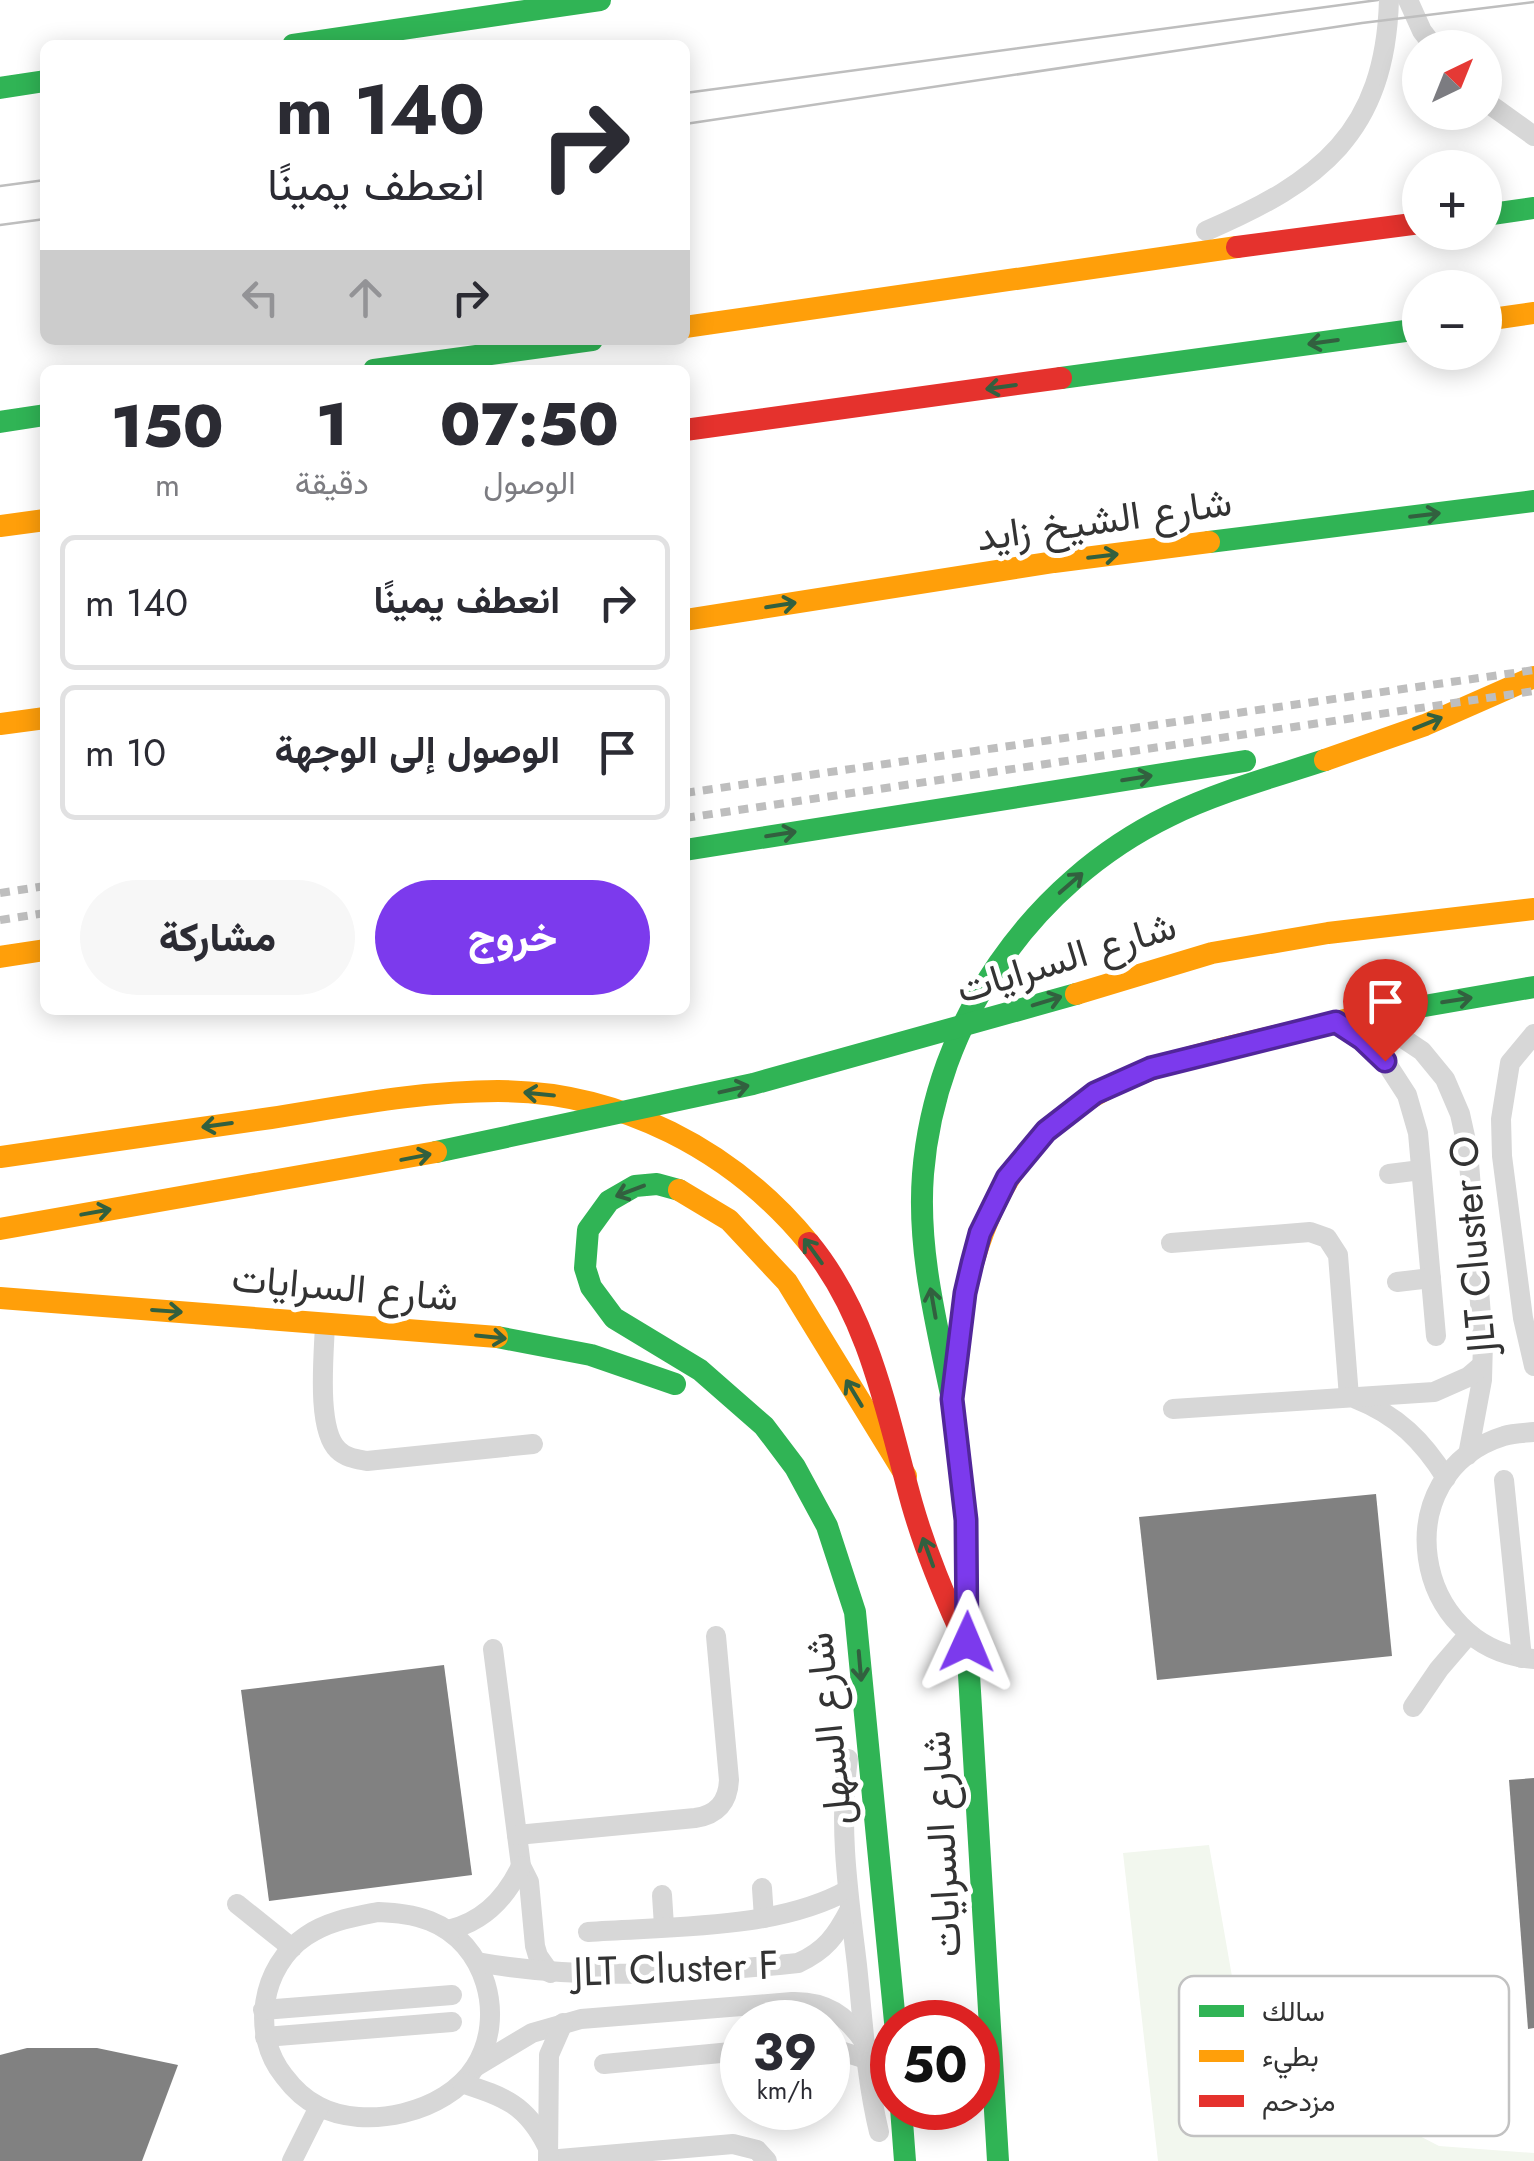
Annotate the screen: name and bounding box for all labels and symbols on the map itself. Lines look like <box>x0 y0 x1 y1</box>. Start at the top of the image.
north arrow <box>1402 30 1502 130</box>
one-way arrow <box>1308 334 1340 352</box>
one-way arrow <box>986 378 1018 396</box>
street label: شارع الشيخ زايد <box>973 472 1235 566</box>
one-way arrow <box>1408 505 1441 524</box>
one-way arrow <box>1086 546 1118 565</box>
one-way arrow <box>765 595 797 614</box>
one-way arrow <box>1413 712 1443 730</box>
one-way arrow <box>1120 769 1153 787</box>
one-way arrow <box>764 824 797 842</box>
one-way arrow <box>1058 872 1083 895</box>
street label: شارع السرايات <box>949 896 1183 1018</box>
pin <box>1343 959 1428 1062</box>
one-way arrow <box>1440 990 1473 1009</box>
one-way arrow <box>1031 991 1062 1009</box>
one-way arrow <box>717 1079 749 1097</box>
one-way arrow <box>524 1085 556 1104</box>
one-way arrow <box>201 1117 234 1135</box>
street label: JLT Cluster O <box>1434 1134 1511 1359</box>
one-way arrow <box>399 1146 431 1165</box>
one-way arrow <box>615 1183 646 1201</box>
one-way arrow <box>79 1202 112 1221</box>
one-way arrow <box>803 1237 824 1265</box>
street label: شارع السرايات <box>229 1248 461 1326</box>
one-way arrow <box>923 1287 942 1320</box>
one-way arrow <box>150 1301 183 1320</box>
one-way arrow <box>474 1328 507 1347</box>
one-way arrow <box>843 1379 864 1408</box>
one-way arrow <box>918 1538 936 1569</box>
position arrow <box>915 1590 1019 1694</box>
street label: شارع السهل <box>789 1630 867 1828</box>
one-way arrow <box>850 1649 869 1681</box>
street label: شارع السرايات <box>906 1729 976 1959</box>
street label: JLT Cluster F <box>568 1935 779 2001</box>
legend <box>1179 1976 1509 2136</box>
text: سالك <box>1262 1991 1325 2032</box>
speed limit sign: 50 <box>870 2000 1000 2130</box>
text: بطيء <box>1262 2036 1319 2079</box>
text: مزدحم <box>1262 2081 1335 2122</box>

